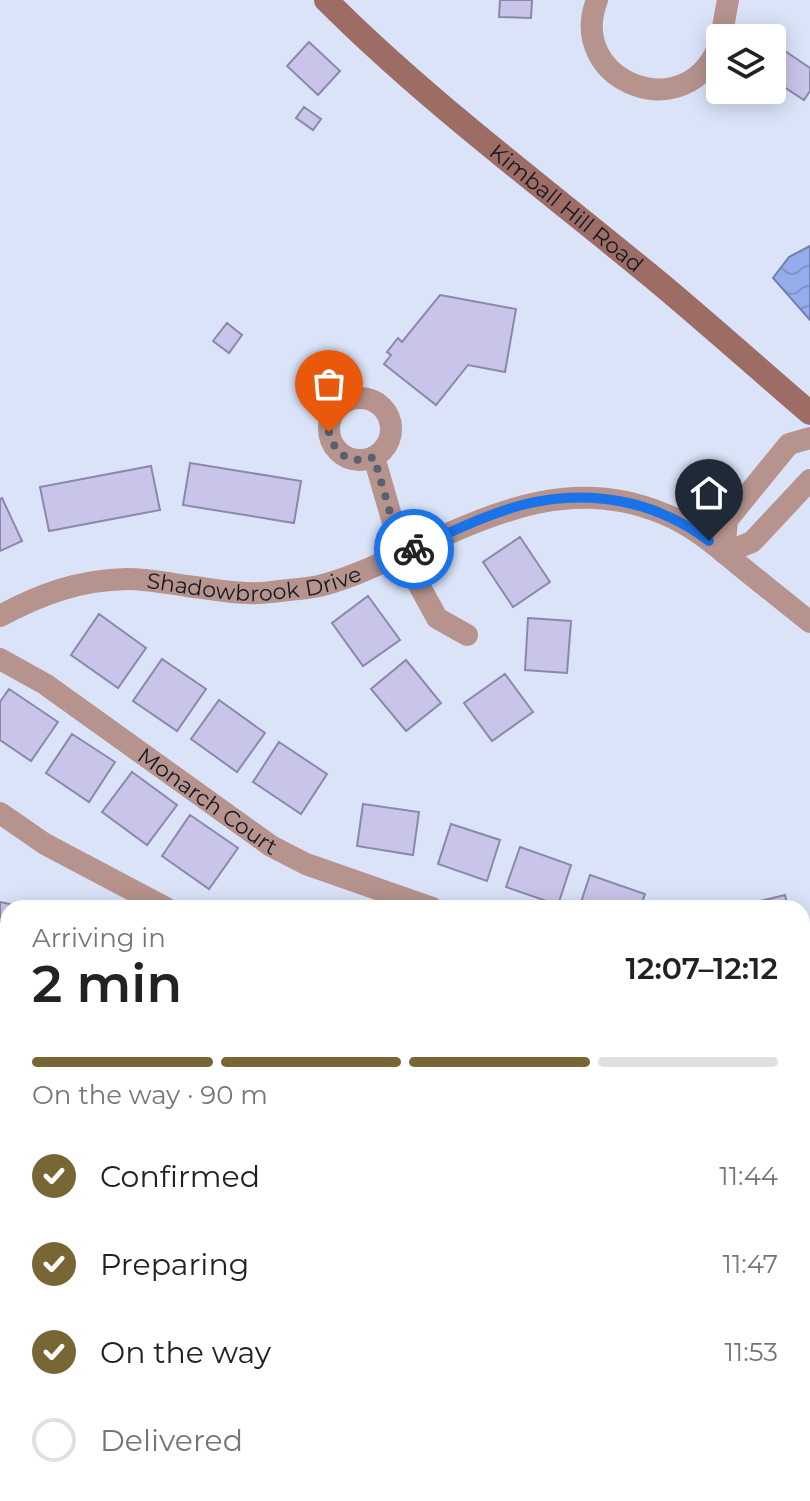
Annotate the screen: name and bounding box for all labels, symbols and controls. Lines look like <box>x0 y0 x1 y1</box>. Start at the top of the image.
map controls <box>706 24 786 104</box>
button: layers <box>706 24 786 104</box>
street label: Kimball Hill Road <box>484 138 649 278</box>
pin <box>295 350 363 432</box>
icon: bag <box>307 362 351 406</box>
pin <box>675 459 743 541</box>
icon: home <box>687 471 731 515</box>
courier <box>374 509 454 589</box>
icon: bike <box>392 527 436 571</box>
street label: Shadowbrook Drive <box>145 560 365 607</box>
street label: Monarch Court <box>133 742 282 861</box>
text: Arriving in <box>32 922 166 954</box>
text: 12:07–12:12 <box>626 950 778 987</box>
text: 2 min <box>32 952 182 1015</box>
text: On the way · 90 m <box>32 1079 268 1111</box>
icon: check <box>32 1154 76 1198</box>
text: Confirmed <box>100 1158 260 1195</box>
text: 11:44 <box>719 1160 778 1192</box>
icon: check <box>32 1242 76 1286</box>
text: Preparing <box>100 1246 249 1283</box>
text: 11:47 <box>723 1248 778 1280</box>
icon: check <box>32 1330 76 1374</box>
text: On the way <box>100 1334 271 1371</box>
text: 11:53 <box>724 1336 778 1368</box>
text: Delivered <box>100 1422 243 1459</box>

